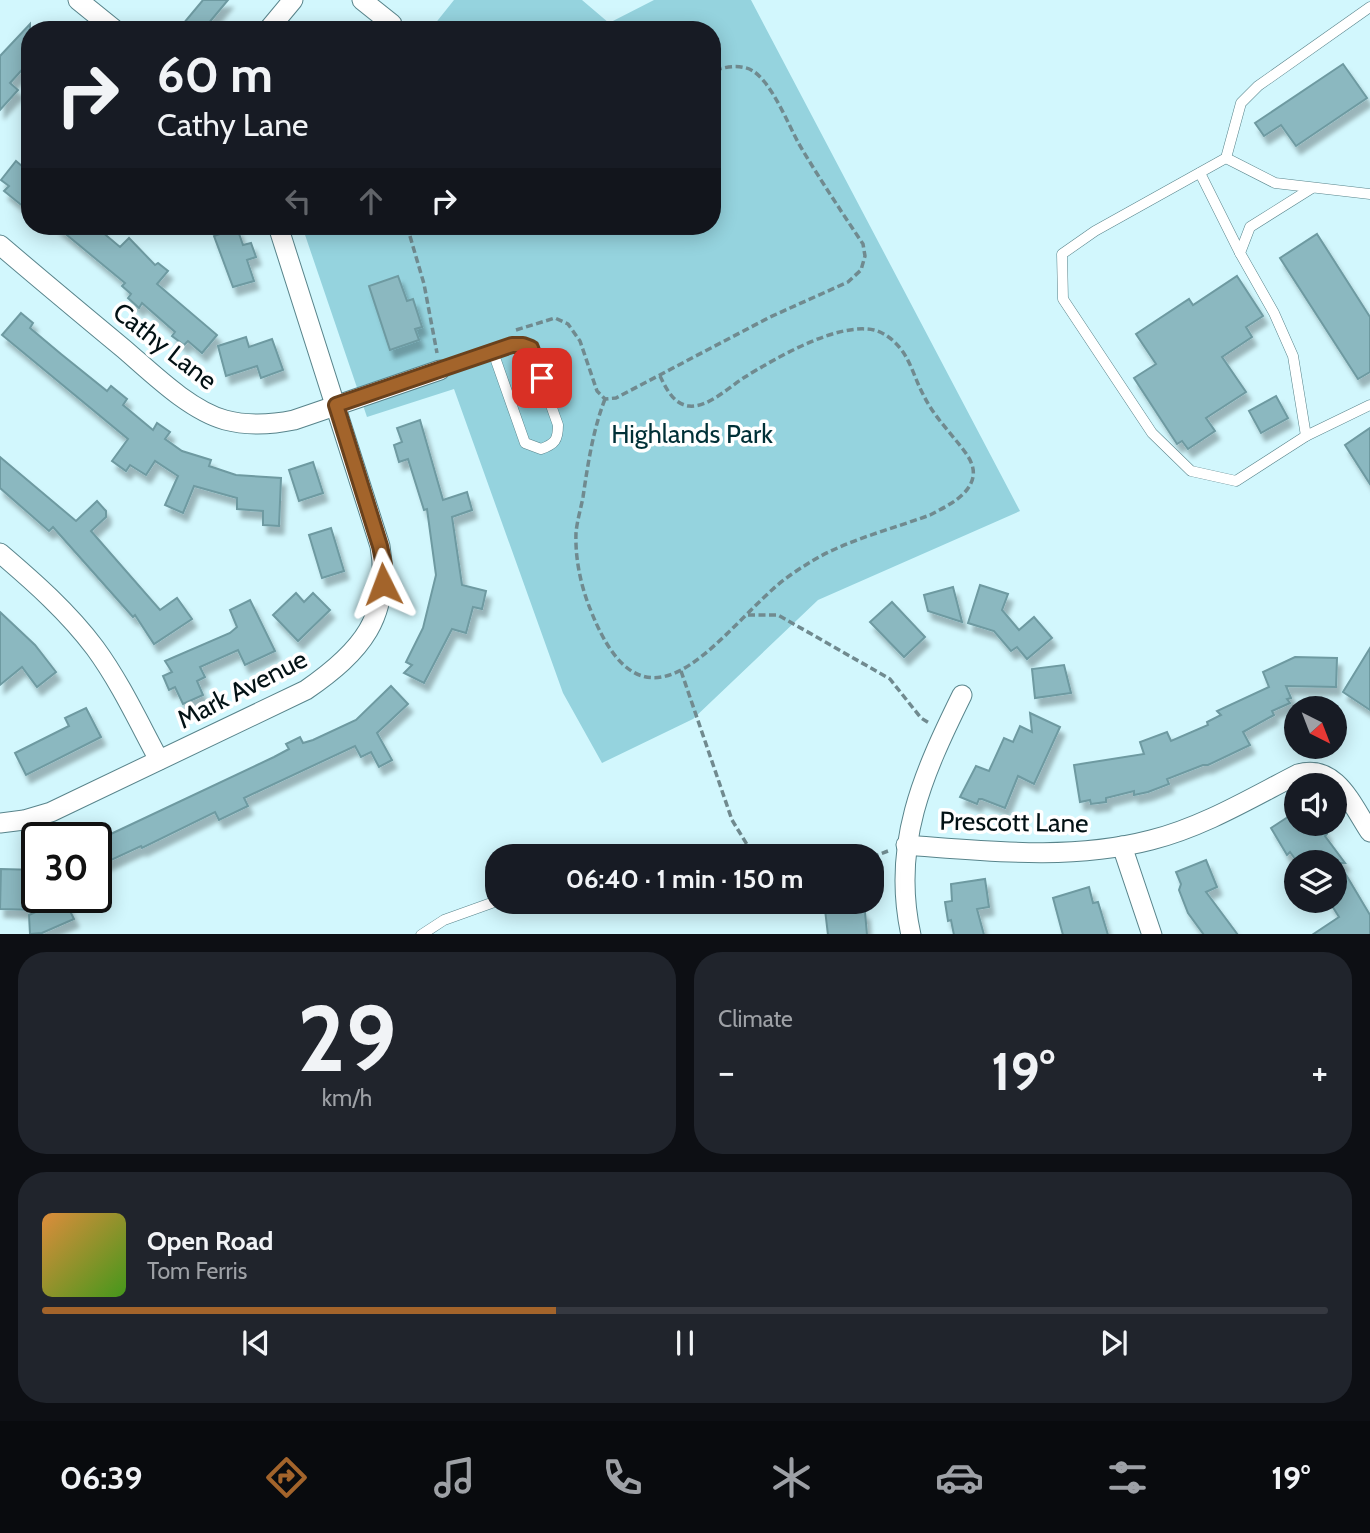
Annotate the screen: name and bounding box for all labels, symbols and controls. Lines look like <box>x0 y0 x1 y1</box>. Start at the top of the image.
text: 60 m <box>157 45 273 104</box>
icon: right <box>42 49 133 140</box>
text: Cathy Lane <box>157 105 308 144</box>
icon: left <box>279 182 317 220</box>
icon: ahead <box>352 182 390 220</box>
icon: right <box>425 182 463 220</box>
street label: Cathy Lane <box>107 296 223 396</box>
pin <box>512 348 572 408</box>
icon: arrive <box>523 359 561 397</box>
park label: Highlands Park <box>611 418 773 450</box>
position arrow <box>346 547 420 621</box>
street label: Mark Avenue <box>172 643 312 735</box>
north arrow <box>1284 696 1348 760</box>
map controls <box>1284 696 1347 913</box>
button: sound <box>1284 773 1347 836</box>
street label: Prescott Lane <box>939 805 1089 839</box>
speed limit sign: 30 <box>21 822 112 913</box>
button: layers <box>1284 850 1347 913</box>
text: 06:40 · 1 min · 150 m <box>566 863 803 895</box>
text: 29 <box>297 983 397 1094</box>
text: Climate <box>718 1005 793 1033</box>
text: 19° <box>991 1040 1055 1103</box>
text: − <box>718 1048 735 1095</box>
text: + <box>1311 1048 1328 1095</box>
text: km/h <box>322 1084 372 1112</box>
text: Open Road <box>147 1225 273 1257</box>
text: Tom Ferris <box>147 1257 247 1285</box>
icon: previous <box>237 1324 275 1362</box>
icon: pause <box>666 1324 704 1362</box>
icon: next <box>1095 1324 1133 1362</box>
icon: directions <box>262 1453 311 1502</box>
icon: music <box>430 1453 479 1502</box>
icon: phone <box>598 1453 647 1502</box>
icon: climate <box>767 1453 816 1502</box>
icon: car <box>935 1453 984 1502</box>
icon: filters <box>1103 1453 1152 1502</box>
text: 06:39 <box>60 1458 143 1497</box>
text: 19° <box>1271 1458 1310 1497</box>

